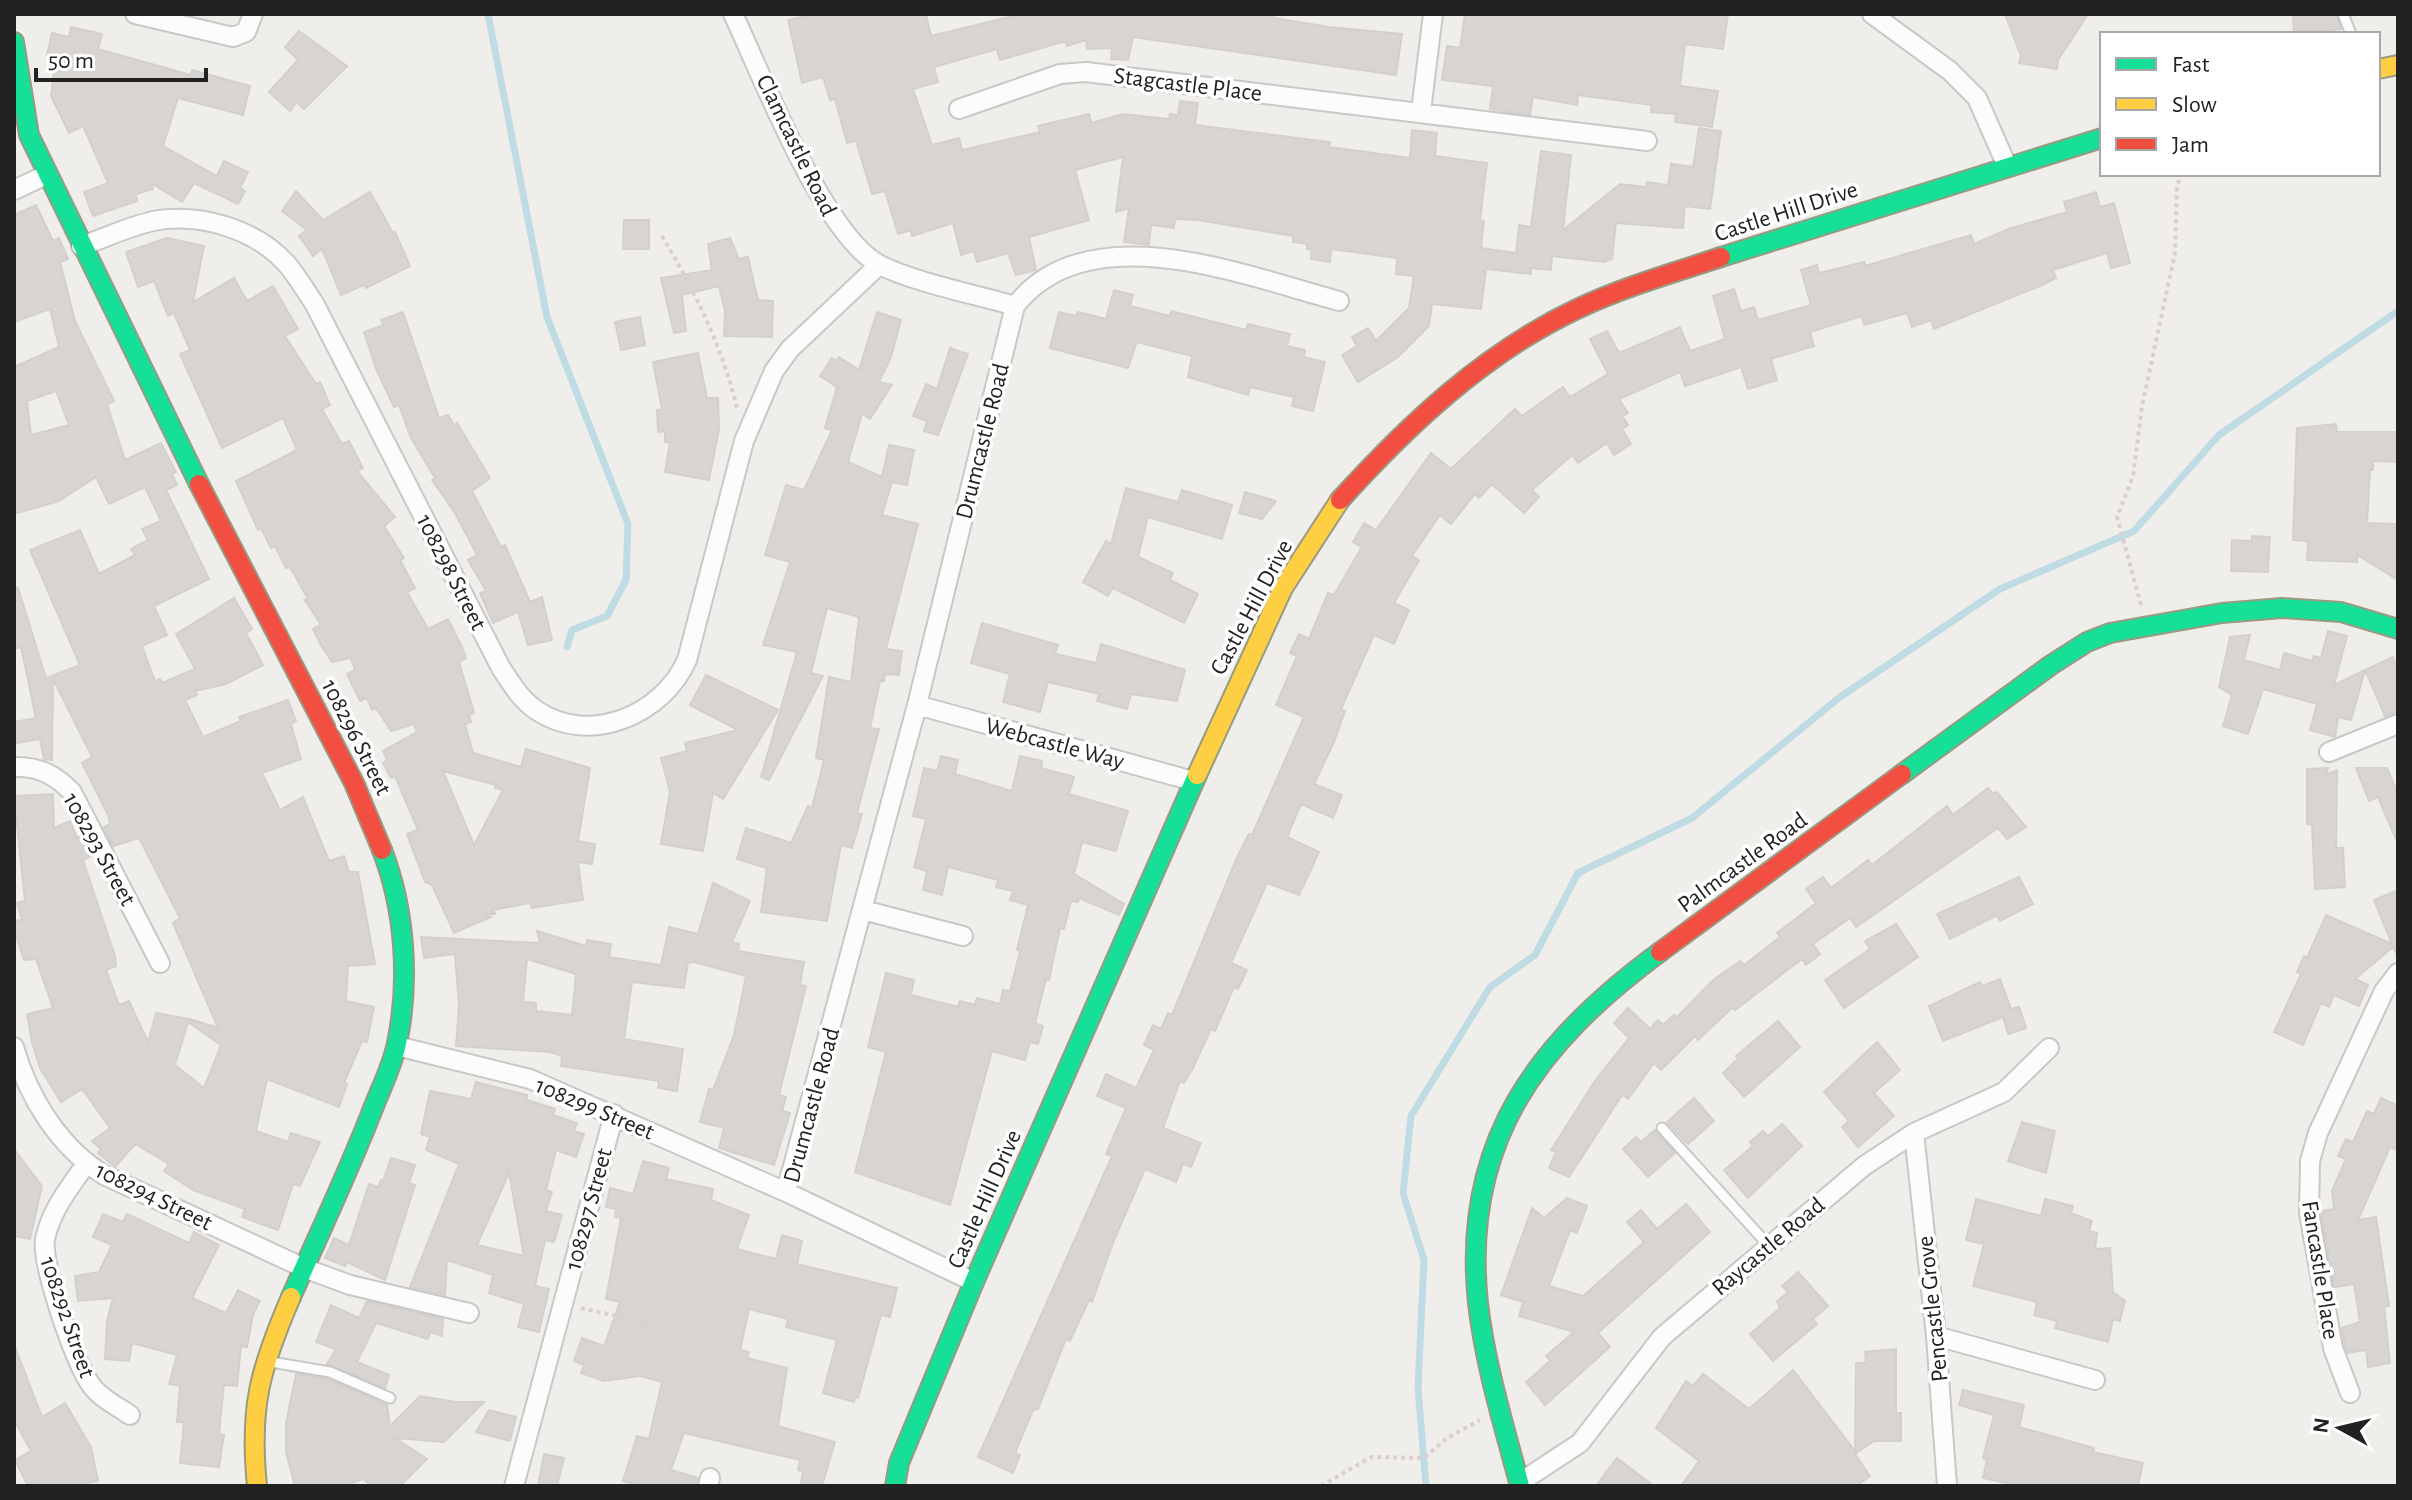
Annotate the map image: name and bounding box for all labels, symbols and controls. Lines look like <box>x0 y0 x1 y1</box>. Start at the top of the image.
scale bar <box>36 32 206 82</box>
legend <box>2100 32 2380 176</box>
text: 50 m <box>48 49 94 73</box>
text: Fast <box>2172 53 2210 77</box>
street label: Stagcastle Place <box>1112 64 1263 106</box>
street label: Clamcastle Road <box>752 71 841 220</box>
text: Slow <box>2172 93 2217 117</box>
text: Jam <box>2172 133 2209 157</box>
street label: Castle Hill Drive <box>1712 178 1861 246</box>
street label: Drumcastle Road <box>952 361 1014 522</box>
street label: 108298 Street <box>412 511 491 634</box>
street label: Castle Hill Drive <box>1206 536 1297 679</box>
street label: 108296 Street <box>317 676 396 799</box>
street label: Webcastle Way <box>983 714 1127 774</box>
street label: 108293 Street <box>58 789 140 910</box>
street label: Palmcastle Road <box>1673 808 1812 918</box>
street label: Drumcastle Road <box>780 1025 844 1186</box>
street label: 108299 Street <box>532 1073 658 1145</box>
street label: Castle Hill Drive <box>944 1126 1026 1272</box>
street label: 108297 Street <box>561 1145 617 1273</box>
street label: 108294 Street <box>91 1158 216 1236</box>
street label: Raycastle Road <box>1708 1193 1830 1301</box>
street label: Fancastle Place <box>2297 1199 2343 1341</box>
street label: Pencastle Grove <box>1913 1235 1953 1383</box>
street label: 108292 Street <box>35 1254 99 1381</box>
north arrow <box>2300 1388 2380 1468</box>
text: N <box>2309 1416 2333 1434</box>

